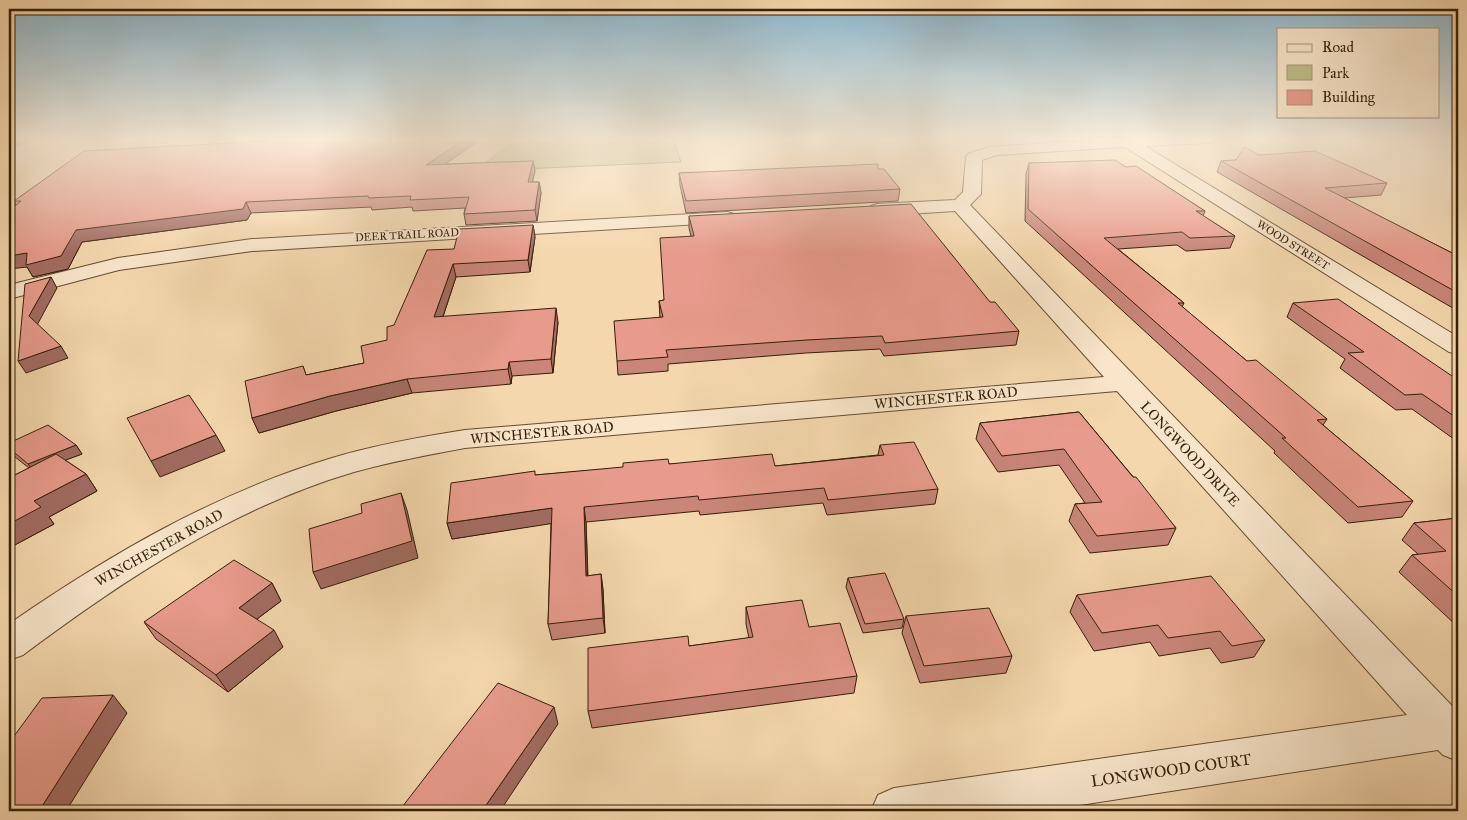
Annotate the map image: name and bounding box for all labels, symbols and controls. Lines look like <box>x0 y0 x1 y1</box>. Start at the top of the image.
legend <box>1277 28 1440 118</box>
text: Road <box>1322 38 1354 56</box>
text: Park <box>1322 64 1349 82</box>
text: Building <box>1322 88 1376 106</box>
street label: WOOD STREET <box>1254 218 1332 273</box>
street label: DEER TRAIL ROAD <box>355 226 460 244</box>
street label: WINCHESTER ROAD <box>874 383 1018 413</box>
street label: LONGWOOD DRIVE <box>1137 398 1243 510</box>
street label: WINCHESTER ROAD <box>470 418 614 448</box>
street label: WINCHESTER ROAD <box>92 506 226 590</box>
street label: LONGWOOD COURT <box>1090 749 1252 791</box>

